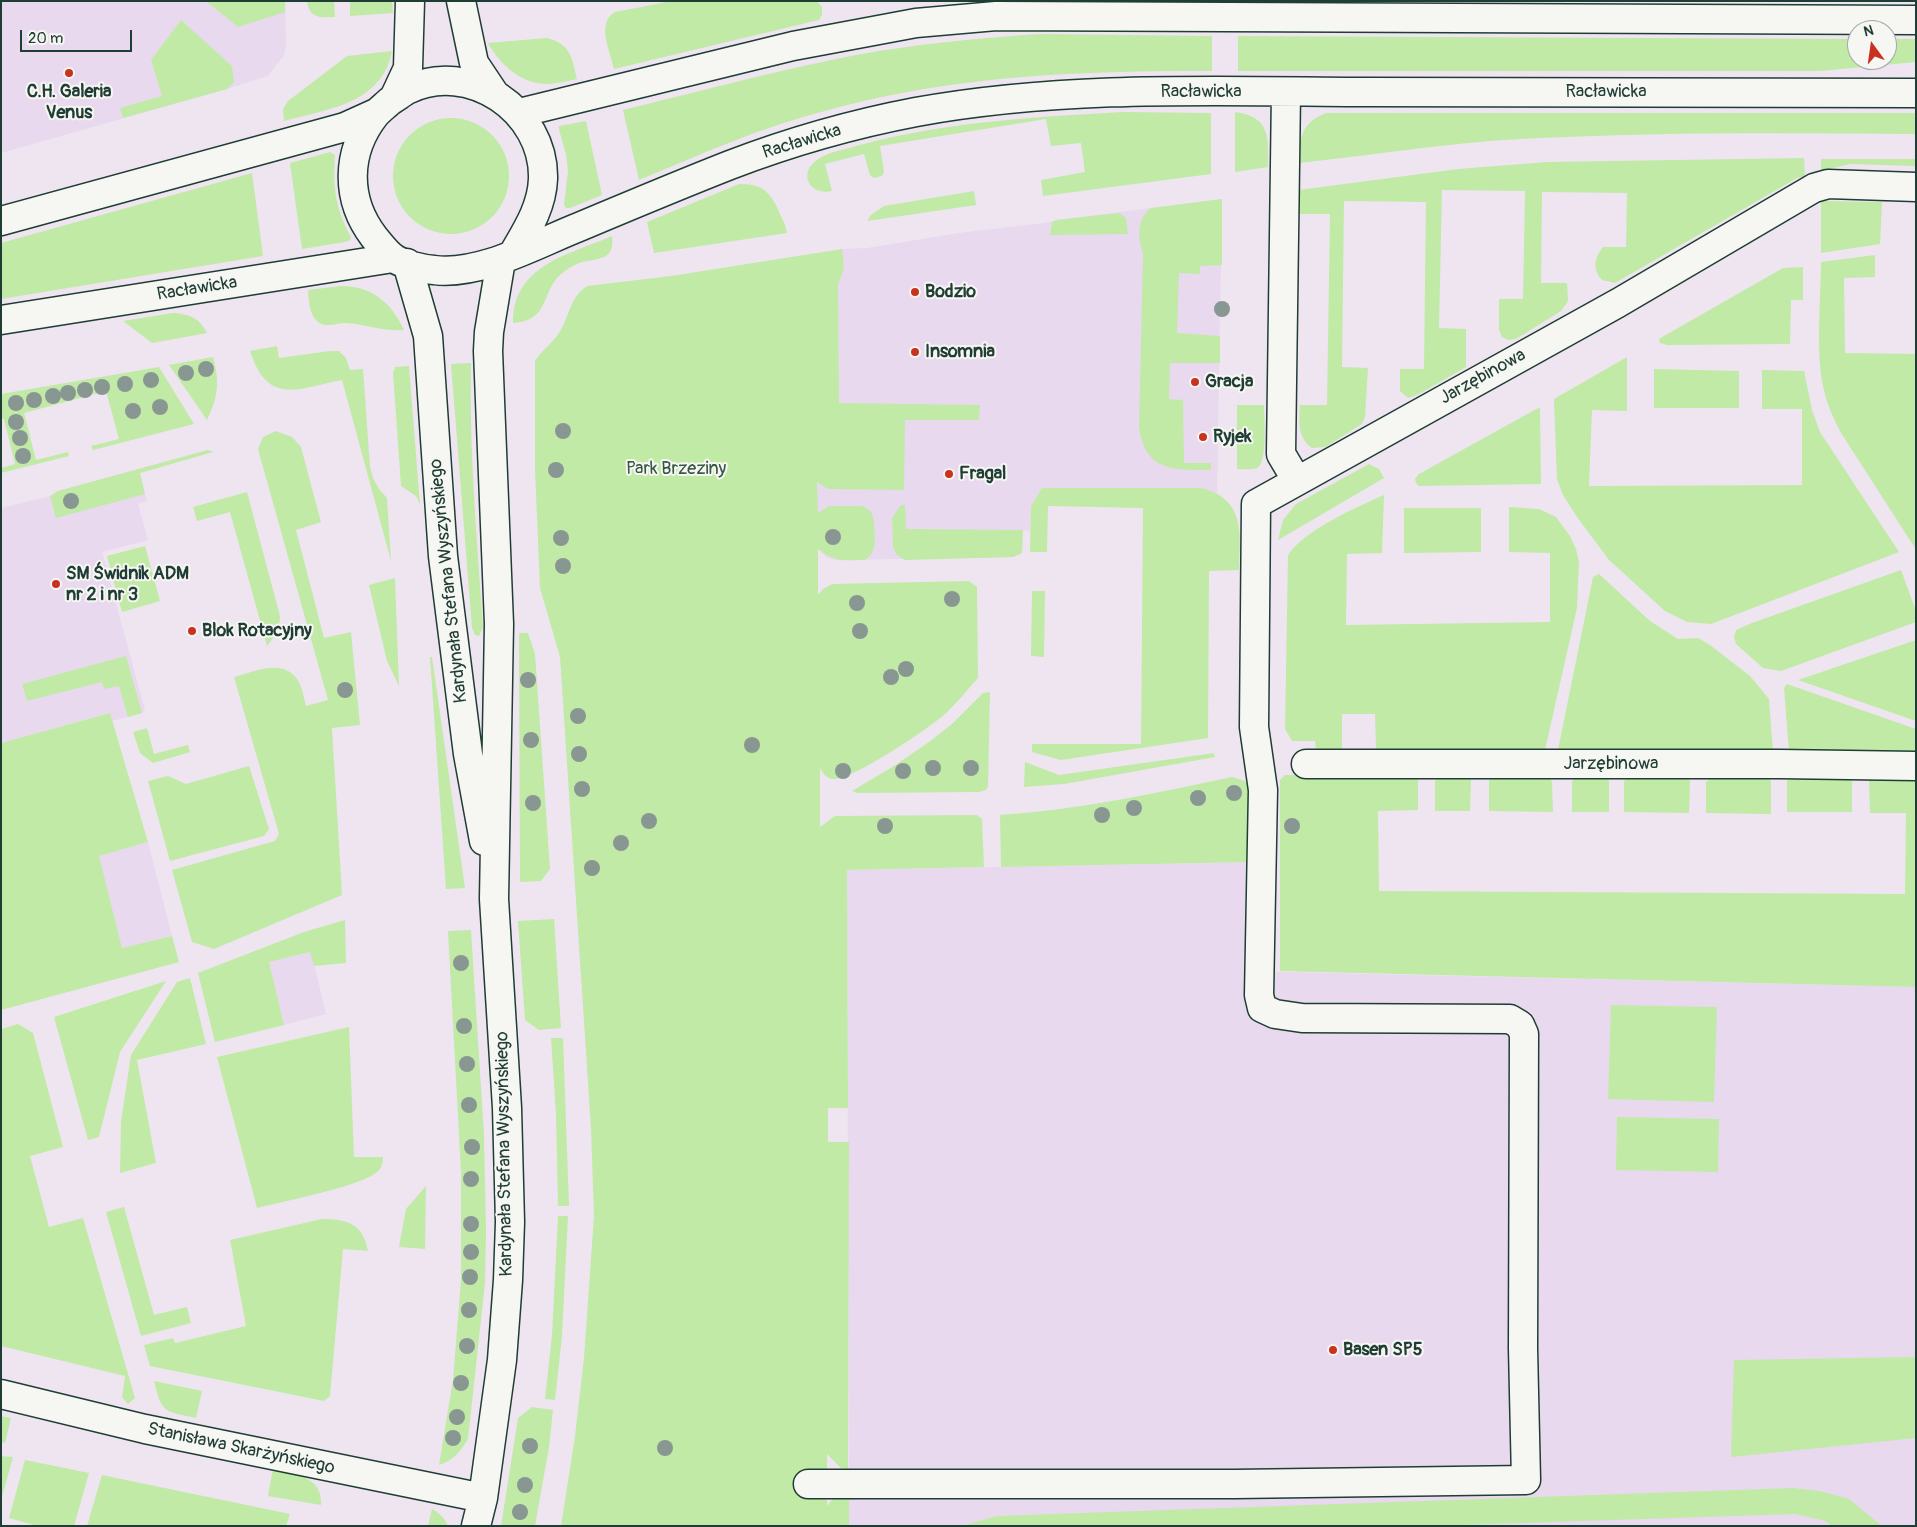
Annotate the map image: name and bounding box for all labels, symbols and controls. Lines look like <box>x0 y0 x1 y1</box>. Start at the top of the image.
scale bar <box>22 20 135 52</box>
north arrow <box>1847 20 1897 70</box>
text: N <box>1862 22 1875 40</box>
text: 20 m <box>28 29 63 48</box>
marker: C.H. Galeria Venus <box>63 67 75 79</box>
place label: C.H. Galeria Venus <box>27 81 111 124</box>
street label: Racławicka <box>1160 81 1242 103</box>
street label: Racławicka <box>1565 81 1647 103</box>
street label: Racławicka <box>760 120 844 164</box>
street label: Racławicka <box>155 272 239 306</box>
place label: Bodzio <box>925 281 976 303</box>
marker: Bodzio <box>909 286 921 298</box>
place label: Insomnia <box>925 341 995 363</box>
street label: Jarzębinowa <box>1436 345 1530 409</box>
marker: Insomnia <box>909 346 921 358</box>
place label: Gracja <box>1205 371 1253 393</box>
marker: Gracja <box>1189 376 1201 388</box>
place label: Ryjek <box>1213 426 1252 448</box>
marker: Ryjek <box>1197 431 1209 443</box>
street label: Kardynała Stefana Wyszyńskiego <box>425 458 473 704</box>
park label: Park Brzeziny <box>626 458 726 480</box>
place label: Fragal <box>959 463 1006 485</box>
marker: Fragal <box>943 468 955 480</box>
place label: SM Świdnik ADM nr 2 i nr 3 <box>66 563 189 606</box>
marker: SM Świdnik ADM nr 2 i nr 3 <box>50 578 62 590</box>
place label: Blok Rotacyjny <box>202 620 312 642</box>
marker: Blok Rotacyjny <box>186 625 198 637</box>
street label: Jarzębinowa <box>1564 753 1658 775</box>
street label: Kardynała Stefana Wyszyńskiego <box>492 1031 518 1277</box>
place label: Basen SP5 <box>1343 1339 1422 1361</box>
marker: Basen SP5 <box>1327 1344 1339 1356</box>
street label: Stanisława Skarżyńskiego <box>145 1419 337 1479</box>

